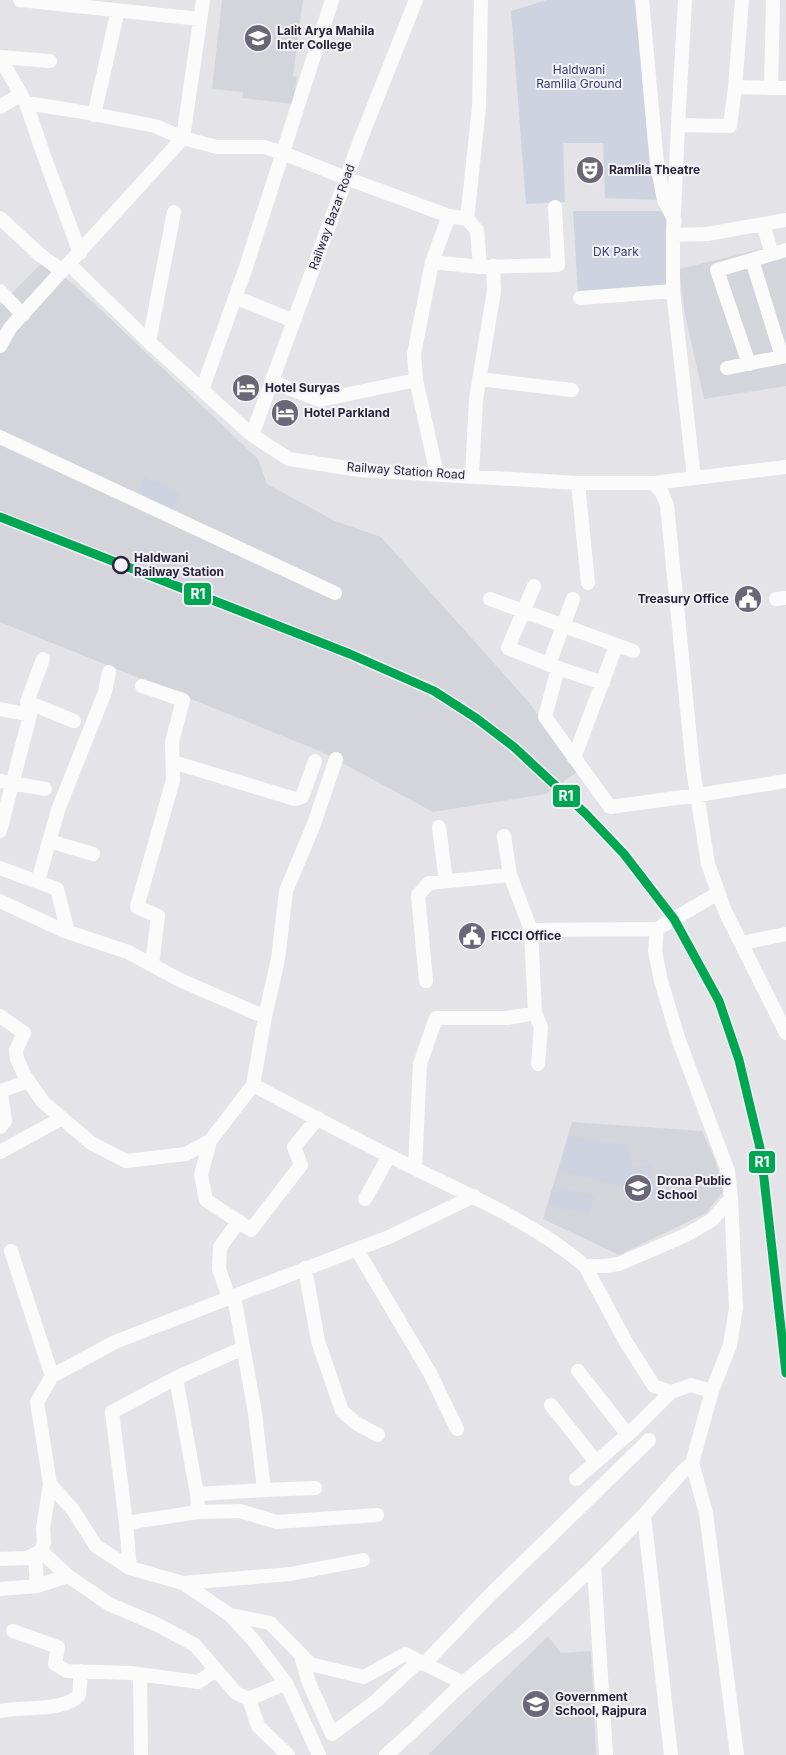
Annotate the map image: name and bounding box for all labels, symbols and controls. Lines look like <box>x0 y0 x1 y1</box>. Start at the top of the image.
school or university icon: Lalit Arya Mahila Inter College <box>243 23 273 53</box>
place label: Lalit Arya Mahila Inter College <box>277 23 375 52</box>
park label: Haldwani Ramlila Ground <box>536 62 622 91</box>
theatre icon: Ramlila Theatre <box>575 155 605 185</box>
street label: Railway Bazar Road <box>305 162 358 272</box>
place label: Ramlila Theatre <box>609 162 700 177</box>
park label: DK Park <box>593 244 639 259</box>
hotel icon: Hotel Suryas <box>231 373 261 403</box>
place label: Hotel Suryas <box>265 380 340 395</box>
hotel icon: Hotel Parkland <box>270 398 300 428</box>
place label: Hotel Parkland <box>304 405 390 420</box>
street label: Railway Station Road <box>346 459 466 482</box>
place label: Haldwani Railway Station <box>134 550 224 579</box>
marker: Haldwani Railway Station <box>112 556 130 574</box>
line badge: R1 <box>183 582 212 606</box>
public building icon: Treasury Office <box>733 584 763 614</box>
text: R1 <box>190 585 206 602</box>
place label: Treasury Office <box>638 591 729 606</box>
line badge: R1 <box>552 784 581 808</box>
text: R1 <box>558 787 574 804</box>
public building icon: FICCI Office <box>457 921 487 951</box>
place label: FICCI Office <box>491 928 561 943</box>
line badge: R1 <box>748 1150 776 1174</box>
text: R1 <box>754 1153 770 1170</box>
school or university icon: Drona Public School <box>623 1173 653 1203</box>
place label: Drona Public School <box>657 1173 731 1202</box>
school or university icon: Government School, Rajpura <box>521 1689 551 1719</box>
place label: Government School, Rajpura <box>555 1689 647 1718</box>

